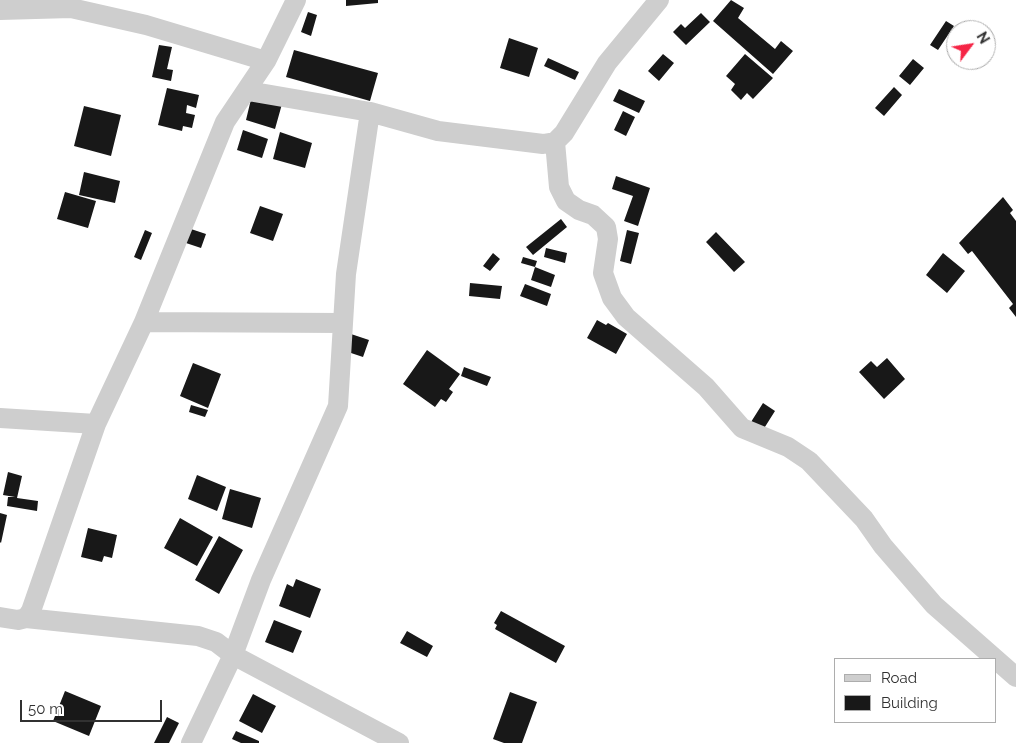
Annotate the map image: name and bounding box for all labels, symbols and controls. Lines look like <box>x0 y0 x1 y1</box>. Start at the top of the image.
north arrow <box>946 20 996 70</box>
text: N <box>973 29 993 46</box>
legend <box>834 658 996 723</box>
text: Road <box>881 669 917 687</box>
scale bar <box>22 690 165 722</box>
text: Building <box>881 694 938 712</box>
text: 50 m <box>28 700 63 718</box>

